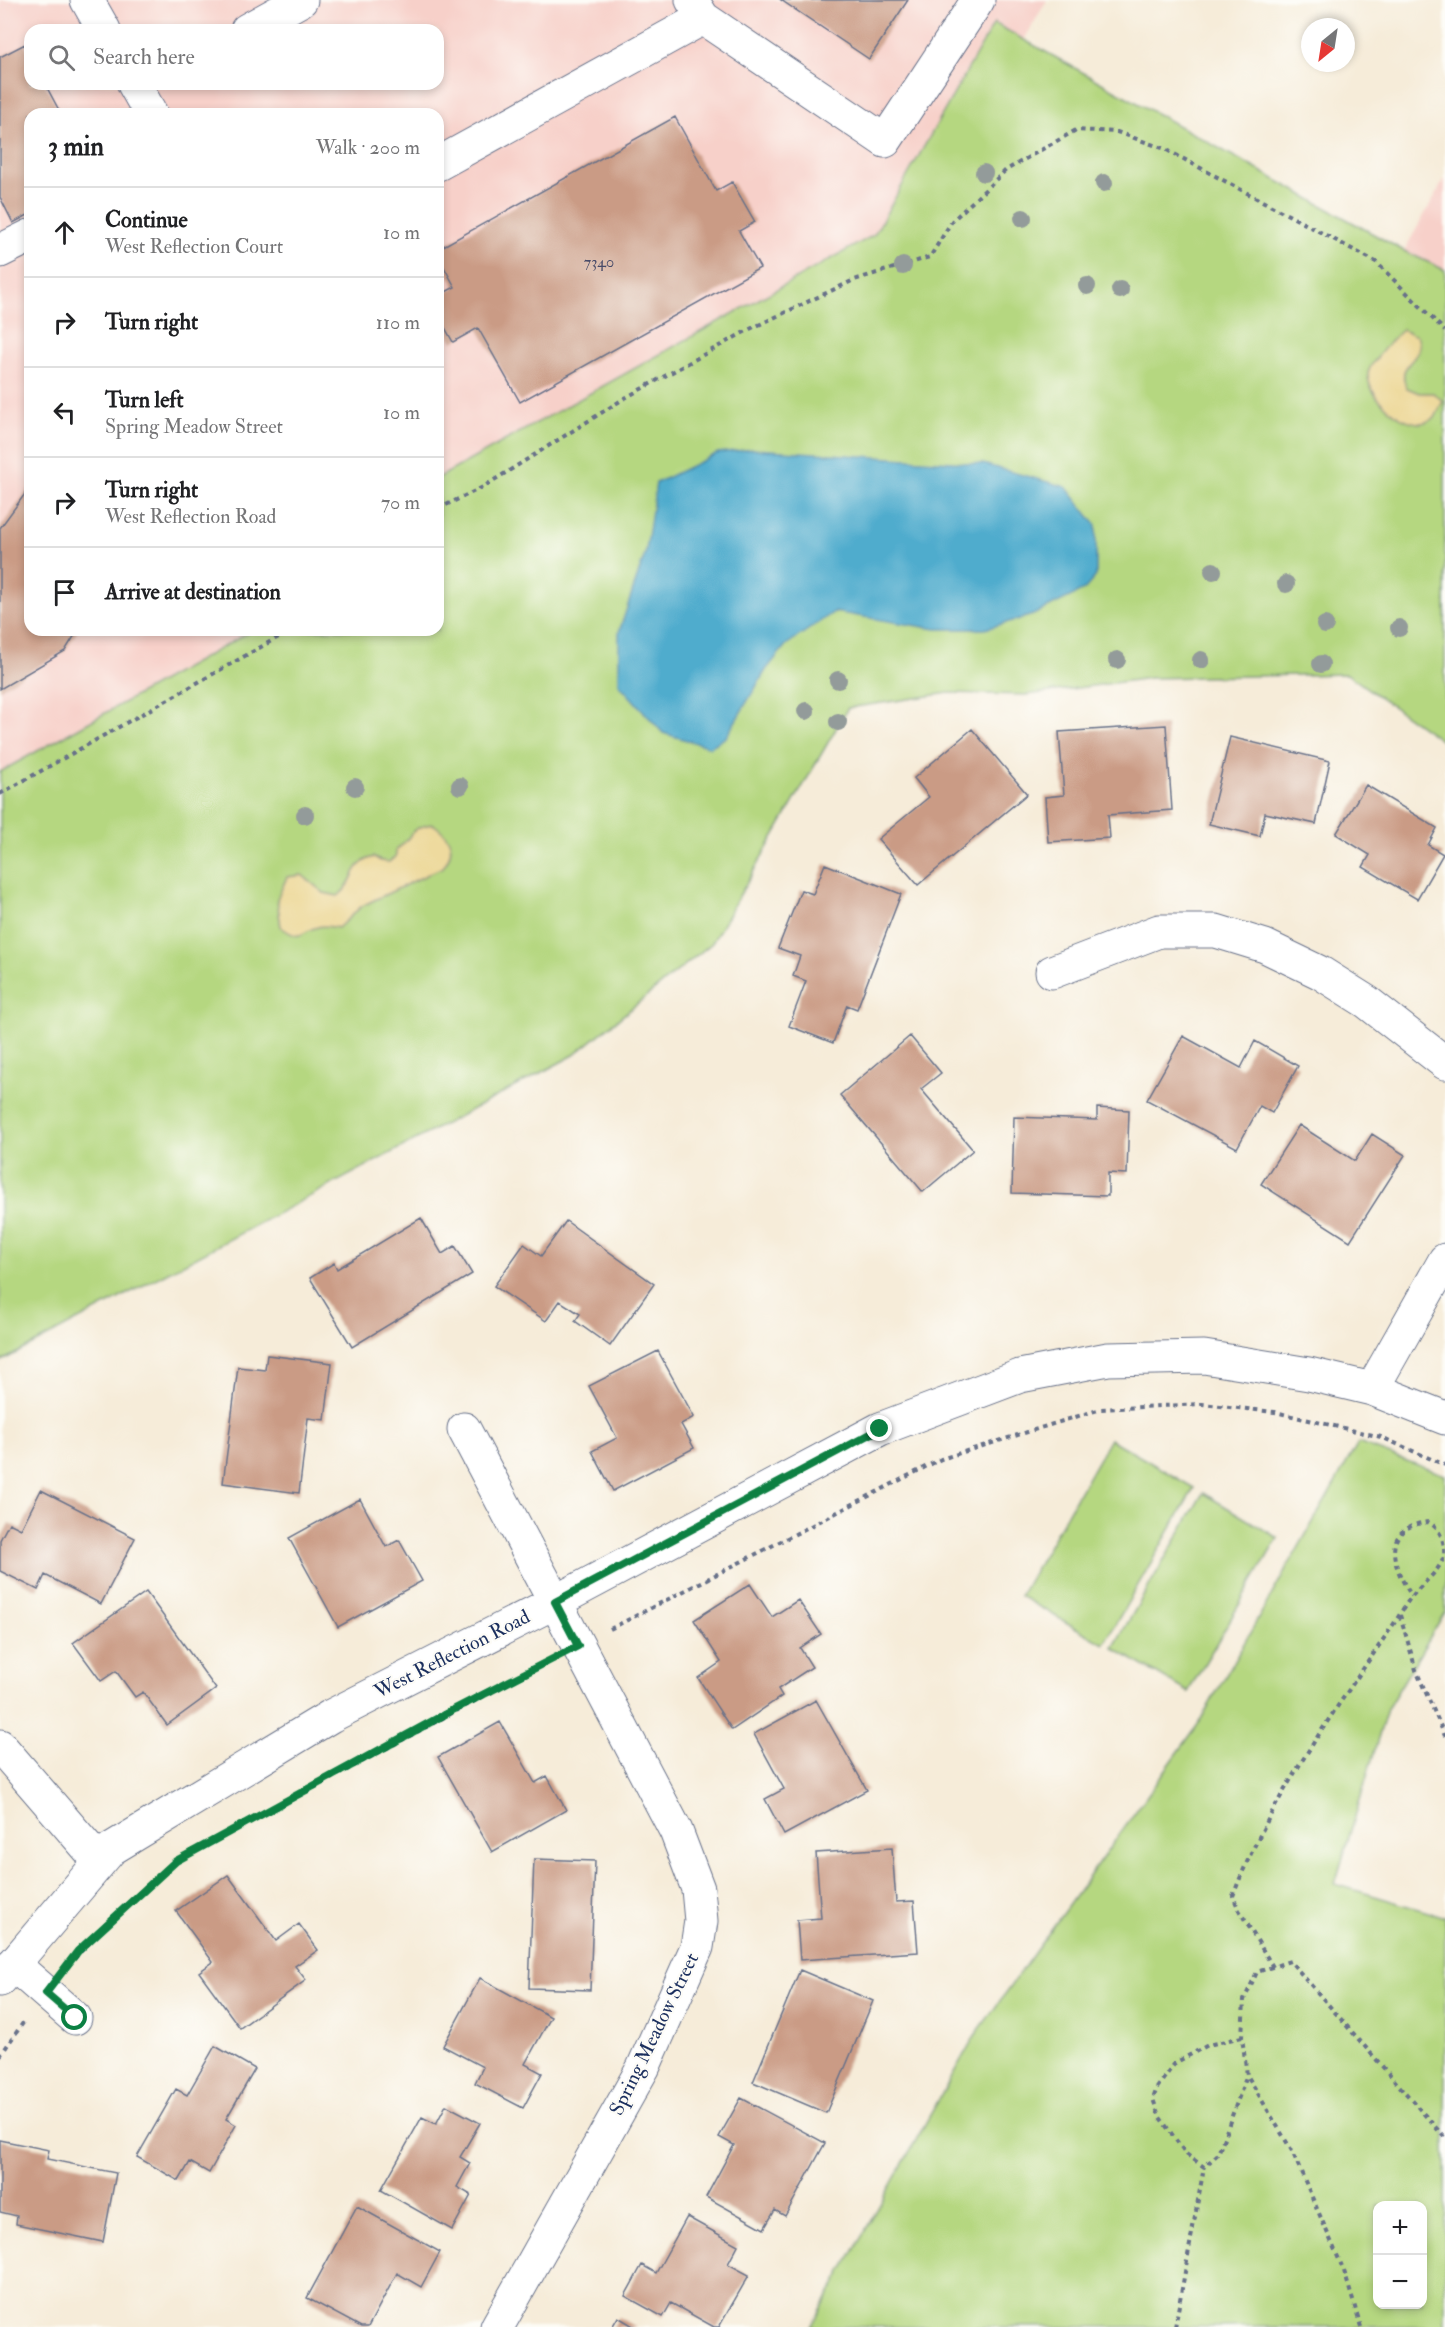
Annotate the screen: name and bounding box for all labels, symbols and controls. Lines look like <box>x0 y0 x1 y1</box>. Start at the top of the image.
north arrow <box>1301 18 1355 72</box>
search box <box>24 24 444 90</box>
icon: search <box>45 41 78 74</box>
text: Search here <box>93 43 195 71</box>
text: 3 min <box>48 131 104 163</box>
text: Walk · 200 m <box>316 135 420 160</box>
text: Continue <box>105 206 188 234</box>
icon: ahead <box>48 216 81 249</box>
text: 10 m <box>383 220 420 245</box>
text: West Reflection Court <box>105 234 283 259</box>
house number: 7340 <box>584 252 614 272</box>
icon: right <box>48 306 81 339</box>
text: Turn right <box>105 308 198 336</box>
text: 110 m <box>376 310 420 335</box>
text: Turn left <box>105 386 184 414</box>
icon: left <box>48 396 81 429</box>
text: 10 m <box>383 400 420 425</box>
text: Spring Meadow Street <box>105 414 283 439</box>
text: Turn right <box>105 476 198 504</box>
icon: right <box>48 486 81 519</box>
text: 70 m <box>381 490 420 515</box>
text: West Reflection Road <box>105 504 276 529</box>
icon: arrive <box>48 576 81 609</box>
text: Arrive at destination <box>105 578 281 606</box>
route end <box>866 1415 892 1441</box>
street label: West Reflection Road <box>369 1604 534 1705</box>
street label: Spring Meadow Street <box>604 1948 705 2120</box>
route start <box>61 2004 87 2030</box>
map controls <box>1373 2201 1427 2309</box>
button: + <box>1373 2201 1427 2255</box>
button: − <box>1373 2255 1427 2309</box>

